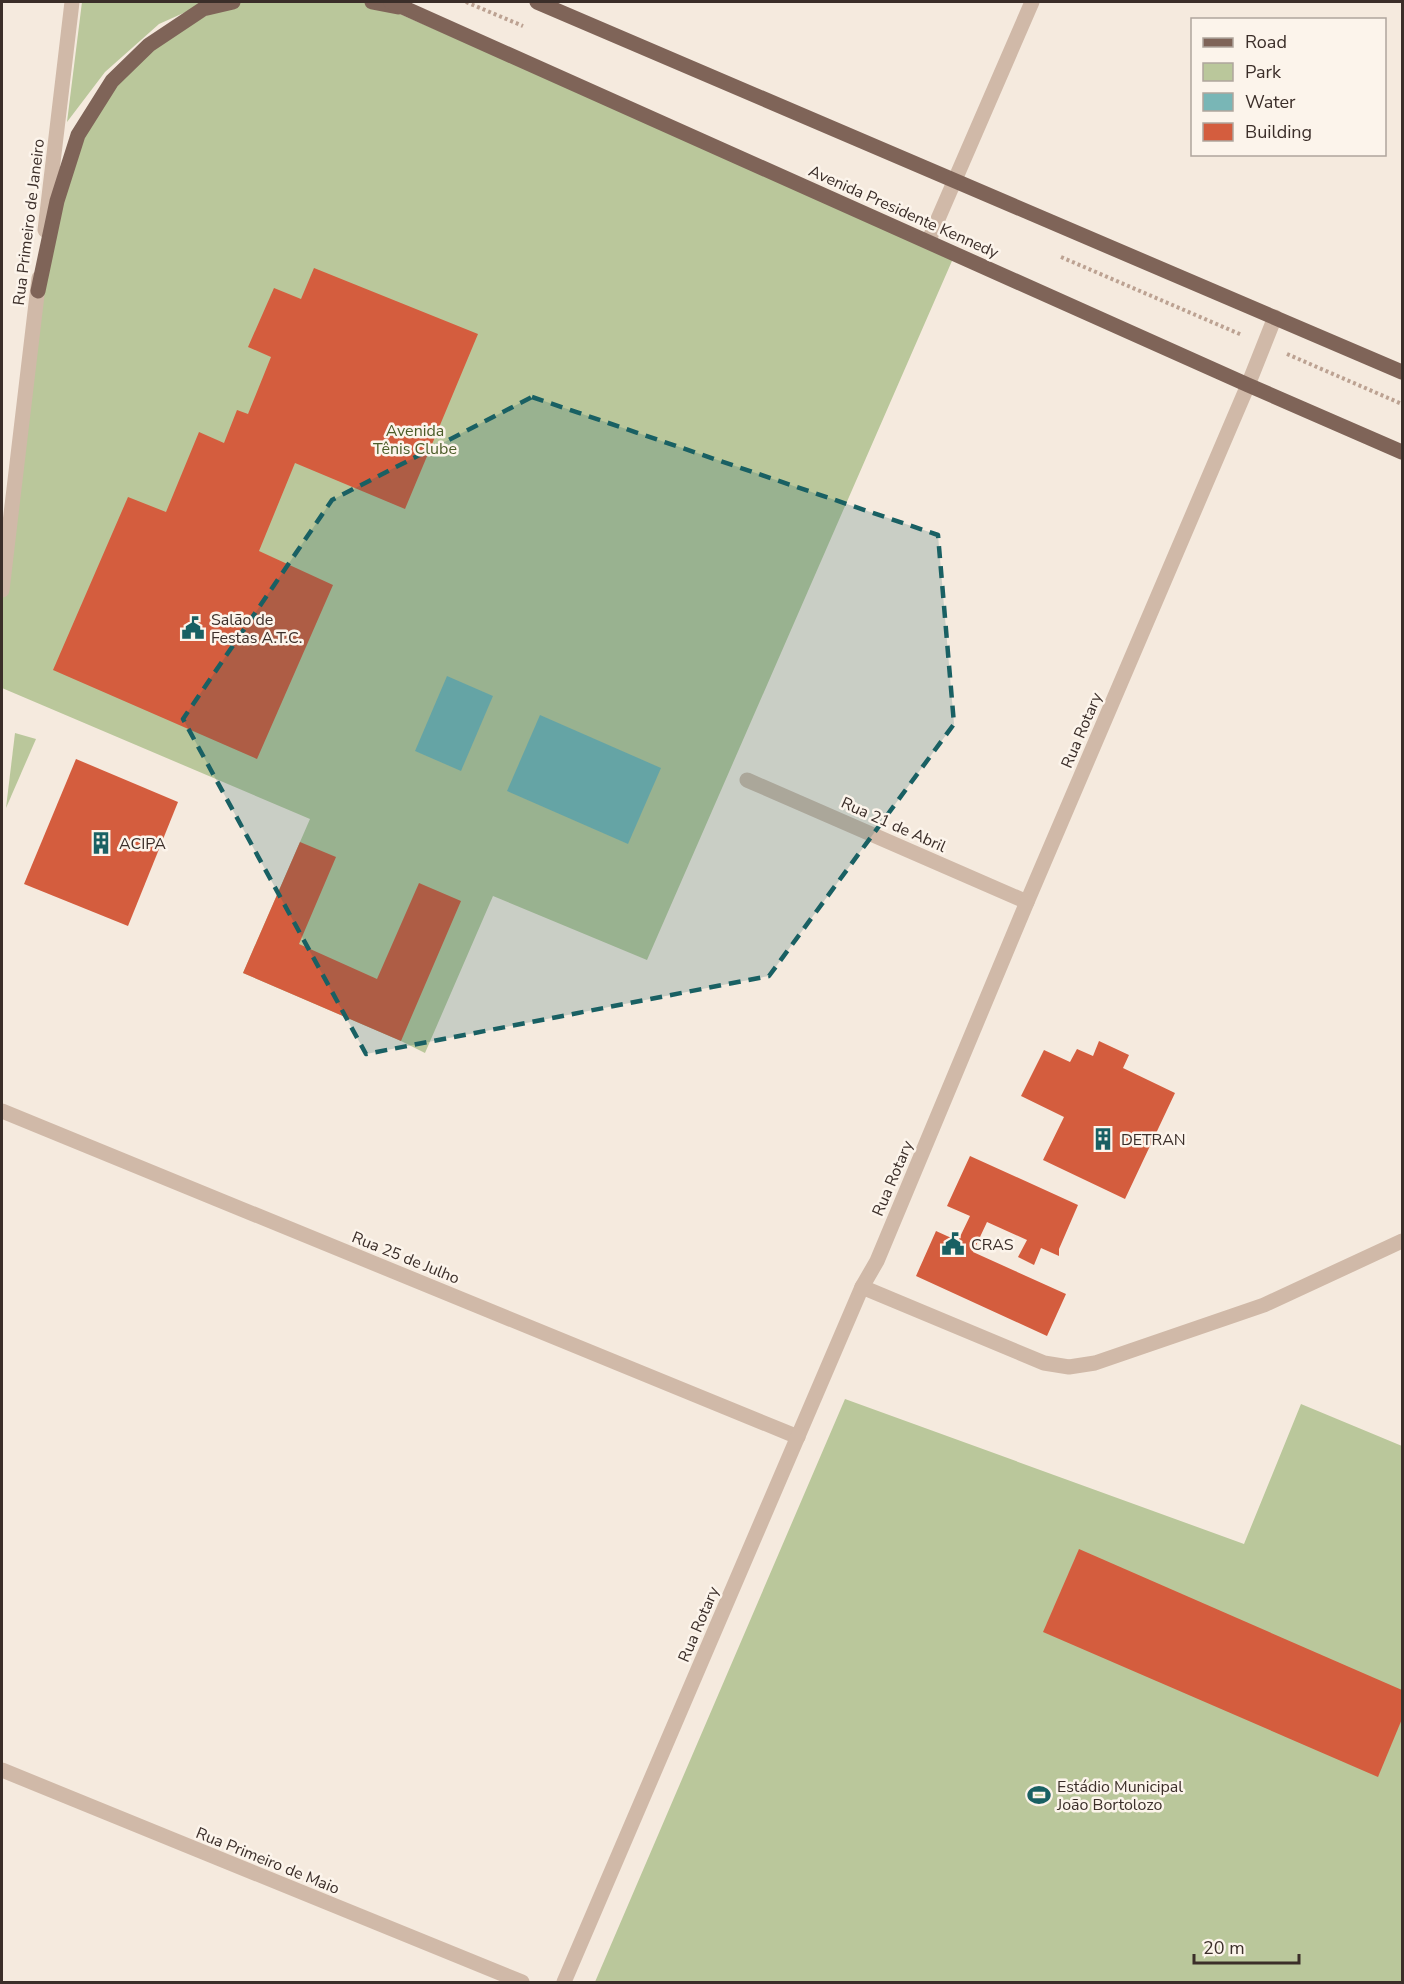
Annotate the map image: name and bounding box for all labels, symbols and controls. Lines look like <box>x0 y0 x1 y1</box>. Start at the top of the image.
legend <box>1191 18 1386 156</box>
text: Road <box>1245 30 1287 54</box>
text: Park <box>1245 60 1282 84</box>
text: Water <box>1245 90 1296 114</box>
text: Building <box>1245 120 1312 144</box>
street label: Rua Primeiro de Janeiro <box>8 137 50 307</box>
street label: Avenida Presidente Kennedy <box>805 160 1003 264</box>
park label: Avenida Tênis Clube <box>373 420 457 460</box>
place label: Salão de Festas A.T.C. <box>211 609 302 649</box>
public building icon: Salão de Festas A.T.C. <box>180 615 206 641</box>
street label: Rua Rotary <box>1056 689 1108 772</box>
street label: Rua 21 de Abril <box>838 792 950 858</box>
building icon: ACIPA <box>88 830 114 856</box>
place label: ACIPA <box>119 833 166 855</box>
building icon: DETRAN <box>1090 1126 1116 1152</box>
place label: DETRAN <box>1121 1129 1186 1151</box>
street label: Rua Rotary <box>867 1137 919 1220</box>
street label: Rua 25 de Julho <box>348 1226 463 1290</box>
public building icon: CRAS <box>940 1231 966 1257</box>
place label: CRAS <box>971 1234 1014 1256</box>
street label: Rua Rotary <box>673 1583 725 1666</box>
place label: Estádio Municipal João Bortolozo <box>1056 1776 1183 1816</box>
sports icon: Estádio Municipal João Bortolozo <box>1026 1782 1052 1808</box>
street label: Rua Primeiro de Maio <box>193 1822 343 1900</box>
scale bar <box>1194 1927 1299 1965</box>
text: 20 m <box>1203 1936 1245 1960</box>

